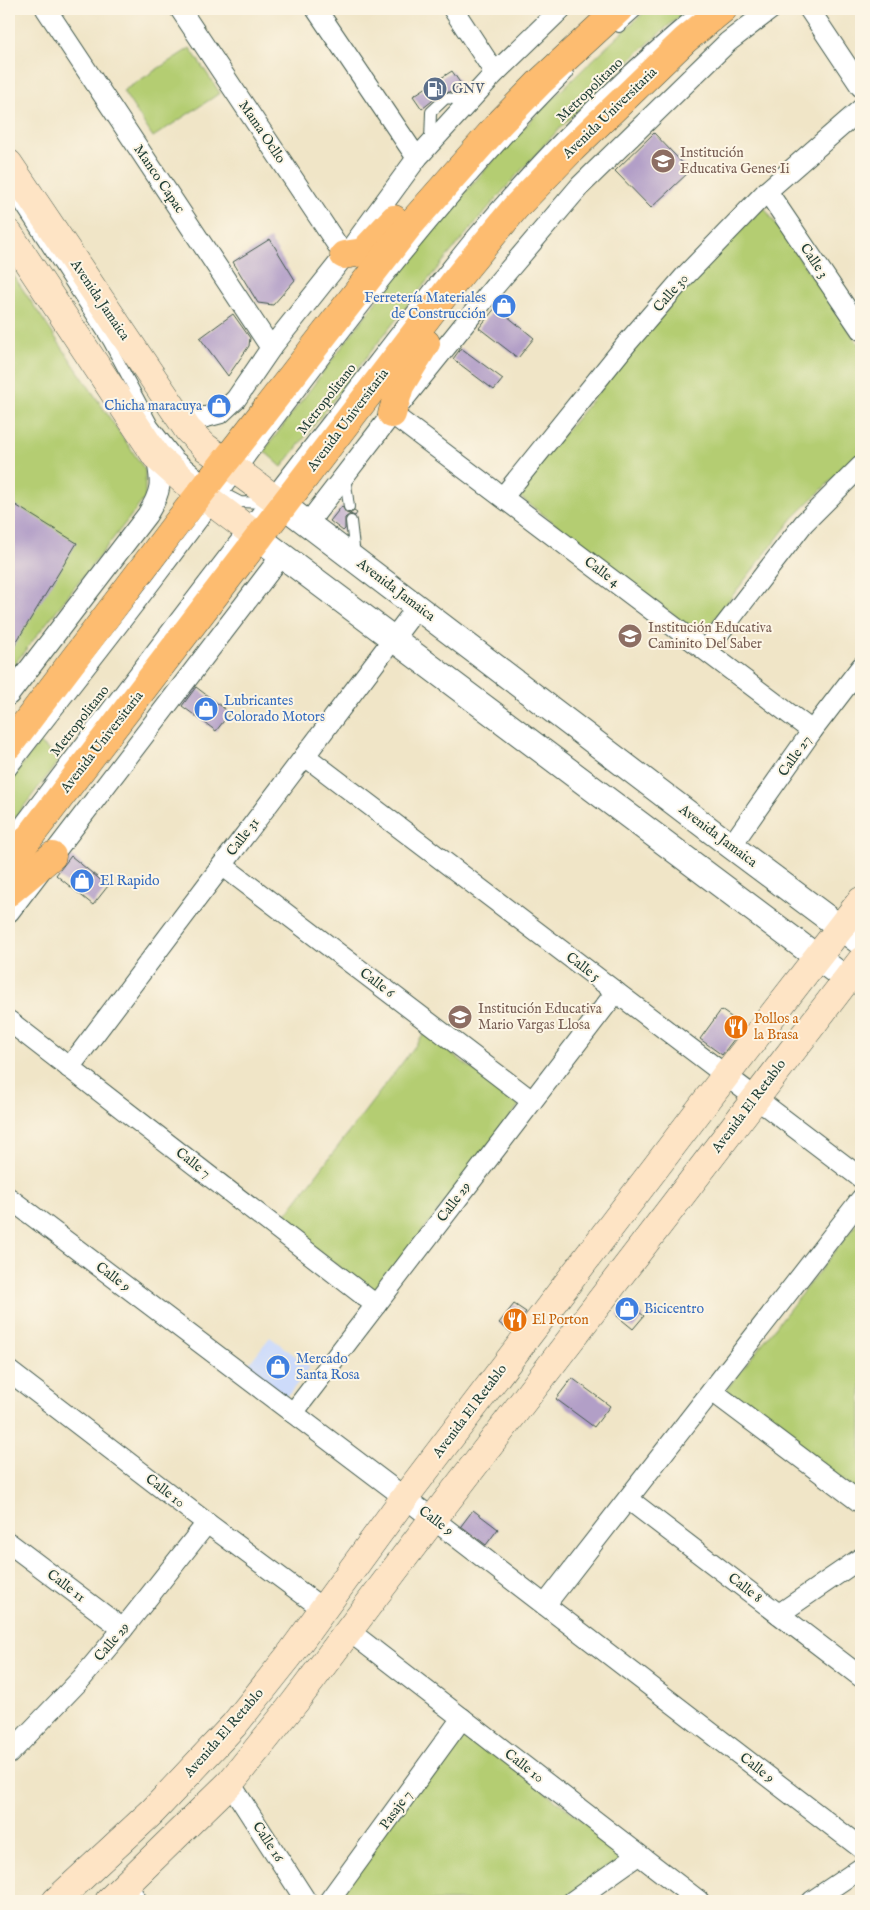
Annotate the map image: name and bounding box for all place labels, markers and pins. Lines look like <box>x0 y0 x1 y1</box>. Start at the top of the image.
fuel station icon: GNV <box>422 76 448 102</box>
place label: GNV <box>452 80 485 98</box>
place label: Institución Educativa Genes Ii <box>680 144 790 178</box>
school or university icon: Institución Educativa Genes Ii <box>650 148 676 174</box>
place label: Ferretería Materiales de Construcción <box>364 289 487 323</box>
shop icon: Ferretería Materiales de Construcción <box>491 293 517 319</box>
shop icon: Chicha maracuya <box>206 393 232 419</box>
place label: Chicha maracuya <box>104 397 203 415</box>
place label: Institución Educativa Caminito Del Saber <box>648 619 773 653</box>
school or university icon: Institución Educativa Caminito Del Saber <box>617 623 643 649</box>
place label: Lubricantes Colorado Motors <box>224 692 325 726</box>
shop icon: Lubricantes Colorado Motors <box>193 696 219 722</box>
shop icon: El Rapido <box>69 868 95 894</box>
place label: El Rapido <box>100 872 160 890</box>
place label: Institución Educativa Mario Vargas Llosa <box>478 1000 603 1034</box>
school or university icon: Institución Educativa Mario Vargas Llosa <box>447 1004 473 1030</box>
place label: Pollos a la Brasa <box>754 1010 799 1044</box>
restaurant icon: Pollos a la Brasa <box>723 1014 749 1040</box>
shop icon: Bicicentro <box>614 1296 640 1322</box>
place label: Bicicentro <box>644 1300 704 1318</box>
restaurant icon: El Porton <box>502 1307 528 1333</box>
place label: El Porton <box>532 1311 589 1329</box>
place label: Mercado Santa Rosa <box>296 1350 361 1384</box>
shop icon: Mercado Santa Rosa <box>265 1354 291 1380</box>

